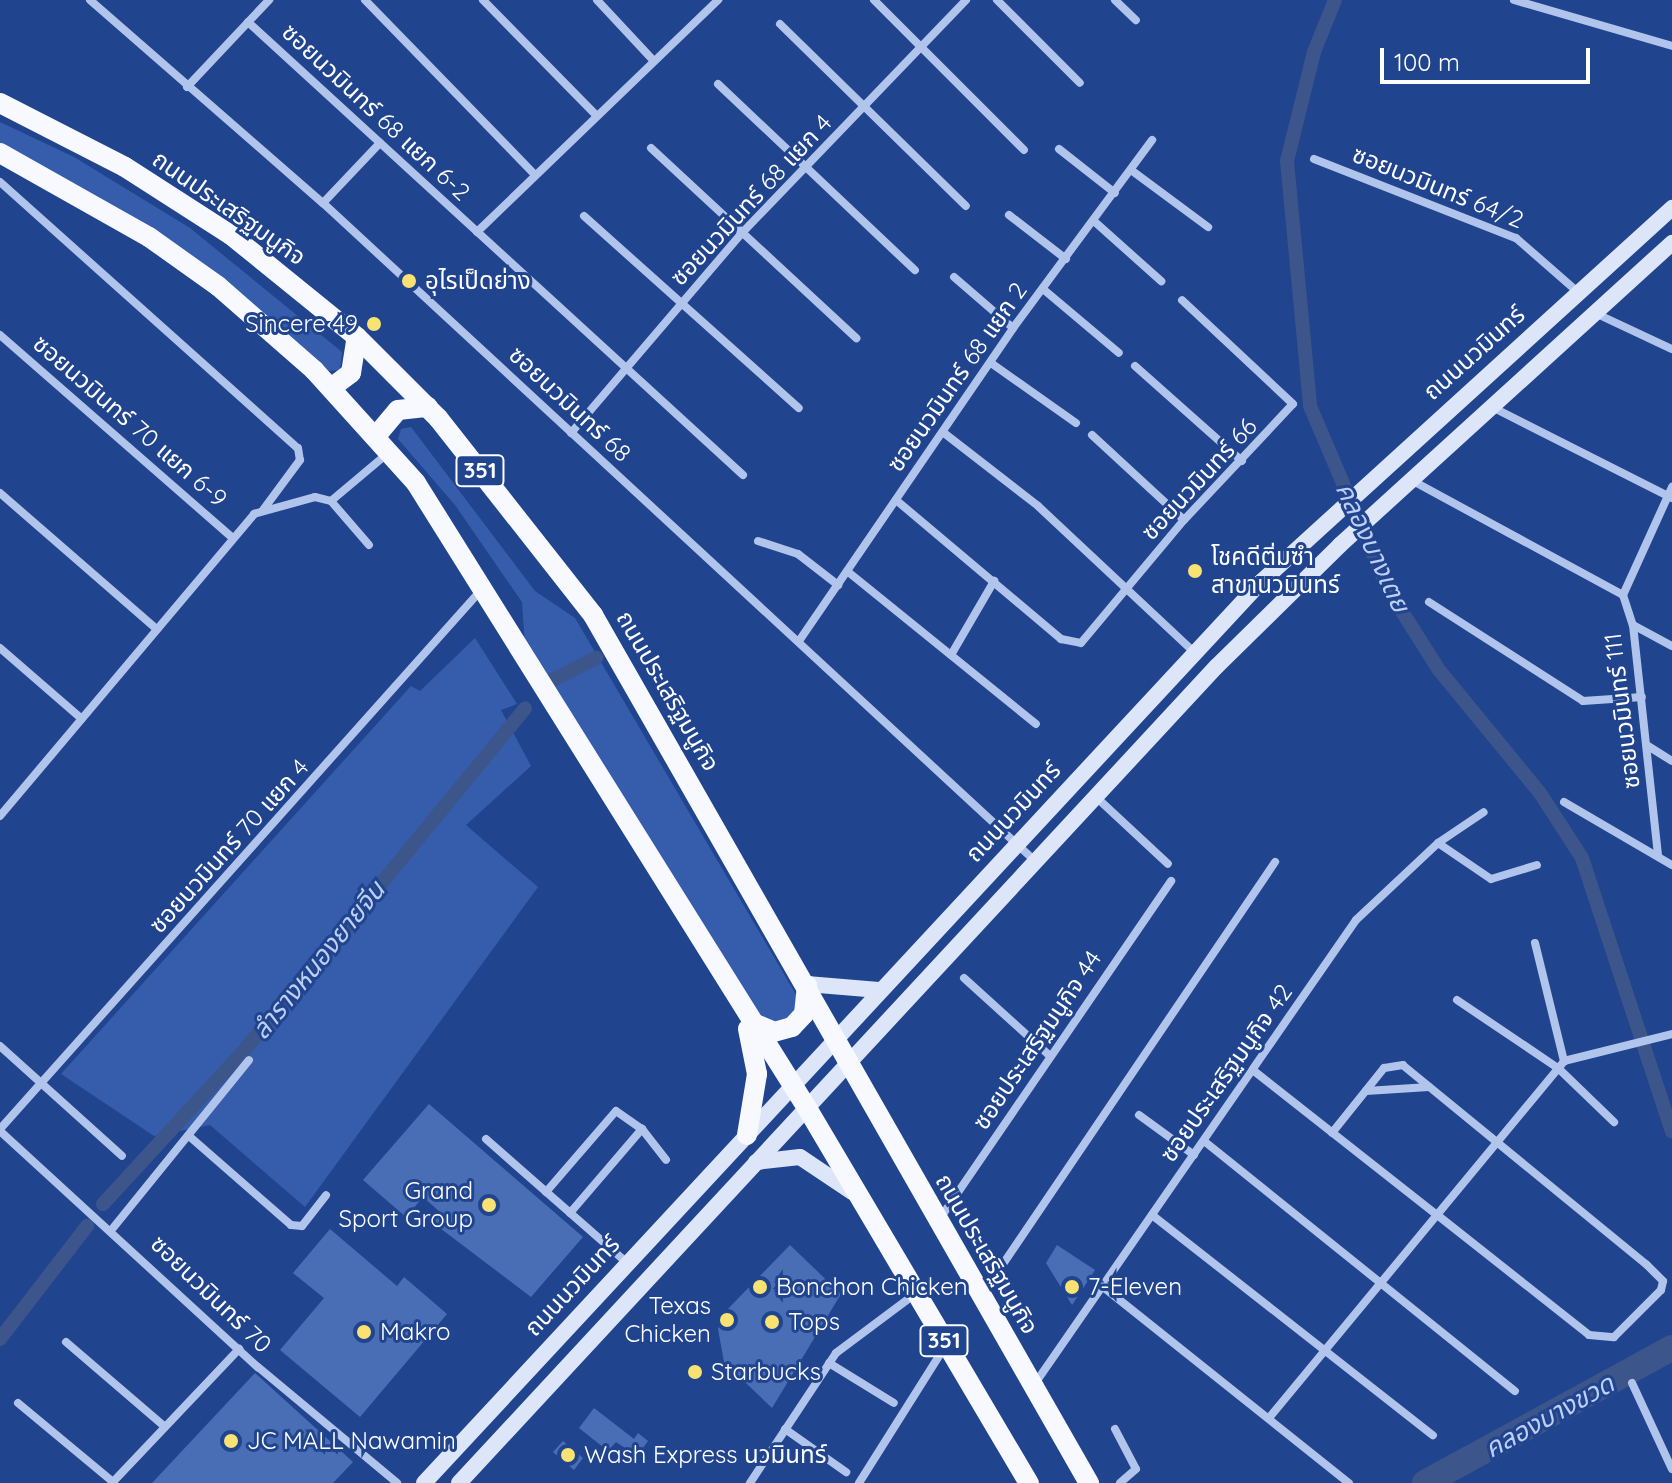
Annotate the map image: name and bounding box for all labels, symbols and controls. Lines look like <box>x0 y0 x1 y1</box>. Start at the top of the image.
street label: ซอยนวมินทร์ 68 แยก 6-2 <box>276 17 476 207</box>
scale bar <box>1384 32 1594 82</box>
text: 100 m <box>1394 47 1460 77</box>
street label: ซอยนวมินทร์ 68 แยก 4 <box>664 108 838 292</box>
street label: ซอยนวมินทร์ 64/2 <box>1348 140 1528 234</box>
street label: ถนนประเสริฐมนูกิจ <box>147 145 311 271</box>
place label: อุไรเป็ดย่าง <box>425 267 531 295</box>
marker: อุไรเป็ดย่าง <box>400 272 418 290</box>
street label: ซอยนวมินทร์ 68 แยก 2 <box>881 277 1033 477</box>
street label: ถนนนวมินทร์ <box>1417 300 1531 406</box>
place label: Sincere 49 <box>245 310 358 338</box>
marker: Sincere 49 <box>365 315 383 333</box>
street label: ซอยนวมินทร์ 70 แยก 6-9 <box>27 329 233 513</box>
street label: ซอยนวมินทร์ 68 <box>503 340 637 468</box>
street label: ซอยนวมินทร์ 66 <box>1135 412 1263 546</box>
road number: 351 <box>454 453 506 489</box>
water label: คลองบางเตย <box>1329 477 1417 617</box>
place label: โชคดีติ่มซำ สาขานวมินทร์ <box>1211 543 1340 599</box>
marker: โชคดีติ่มซำ สาขานวมินทร์ <box>1186 562 1204 580</box>
street label: ถนนประเสริฐมนูกิจ <box>610 606 726 776</box>
street label: ซอยนวมินทร์ 111 <box>1598 631 1646 791</box>
street label: ซอยนวมินทร์ 70 แยก 4 <box>143 753 315 939</box>
street label: ถนนนวมินทร์ <box>959 756 1067 868</box>
water label: ลำรางหนองยายจีน <box>245 875 391 1045</box>
street label: ซอยประเสริฐมนูกิจ 44 <box>966 945 1108 1135</box>
street label: ซอยประเสริฐมนูกิจ 42 <box>1154 979 1298 1167</box>
street label: ถนนประเสริฐมนูกิจ <box>929 1169 1045 1339</box>
place label: Grand Sport Group <box>338 1177 473 1233</box>
marker: Grand Sport Group <box>480 1196 498 1214</box>
street label: ซอยนวมินทร์ 70 <box>145 1229 277 1359</box>
street label: ถนนนวมินทร์ <box>518 1230 626 1342</box>
place label: Bonchon Chicken <box>776 1273 968 1301</box>
place label: 7-Eleven <box>1088 1273 1182 1301</box>
marker: Bonchon Chicken <box>751 1278 769 1296</box>
marker: 7-Eleven <box>1063 1278 1081 1296</box>
place label: Texas Chicken <box>624 1292 711 1348</box>
place label: Tops <box>788 1308 840 1336</box>
marker: Texas Chicken <box>718 1311 736 1329</box>
marker: Tops <box>763 1313 781 1331</box>
place label: Makro <box>380 1318 450 1346</box>
marker: Makro <box>355 1323 373 1341</box>
road number: 351 <box>918 1323 970 1359</box>
place label: Starbucks <box>711 1358 821 1386</box>
marker: Starbucks <box>686 1363 704 1381</box>
water label: คลองบางขวด <box>1479 1368 1619 1464</box>
place label: JC MALL Nawamin <box>247 1427 456 1455</box>
marker: JC MALL Nawamin <box>222 1432 240 1450</box>
place label: Wash Express นวมินทร์ <box>584 1441 826 1469</box>
marker: Wash Express นวมินทร์ <box>559 1446 577 1464</box>

